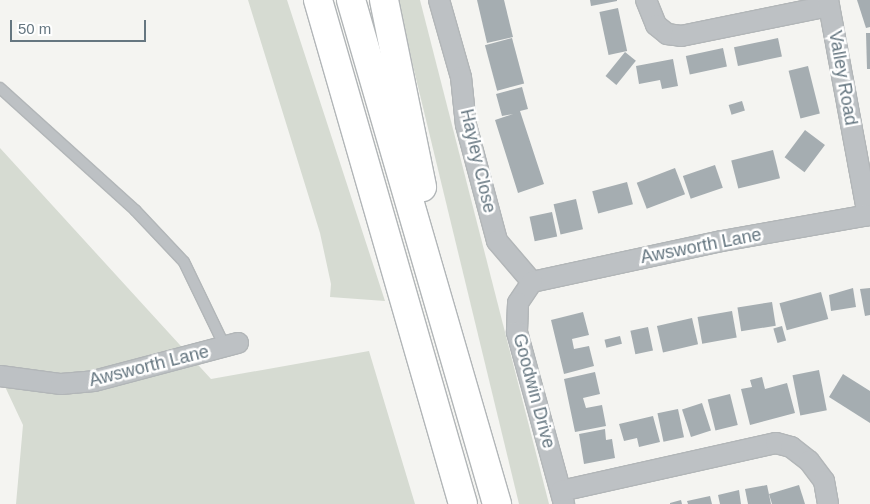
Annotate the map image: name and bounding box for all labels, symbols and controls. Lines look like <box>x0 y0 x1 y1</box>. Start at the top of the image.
scale bar <box>12 10 149 42</box>
text: 50 m <box>18 20 51 37</box>
street label: Valley Road <box>824 29 862 127</box>
street label: Hayley Close <box>456 107 500 215</box>
street label: Awsworth Lane <box>639 224 763 268</box>
street label: Goodwin Drive <box>508 331 560 451</box>
street label: Awsworth Lane <box>87 341 211 391</box>

